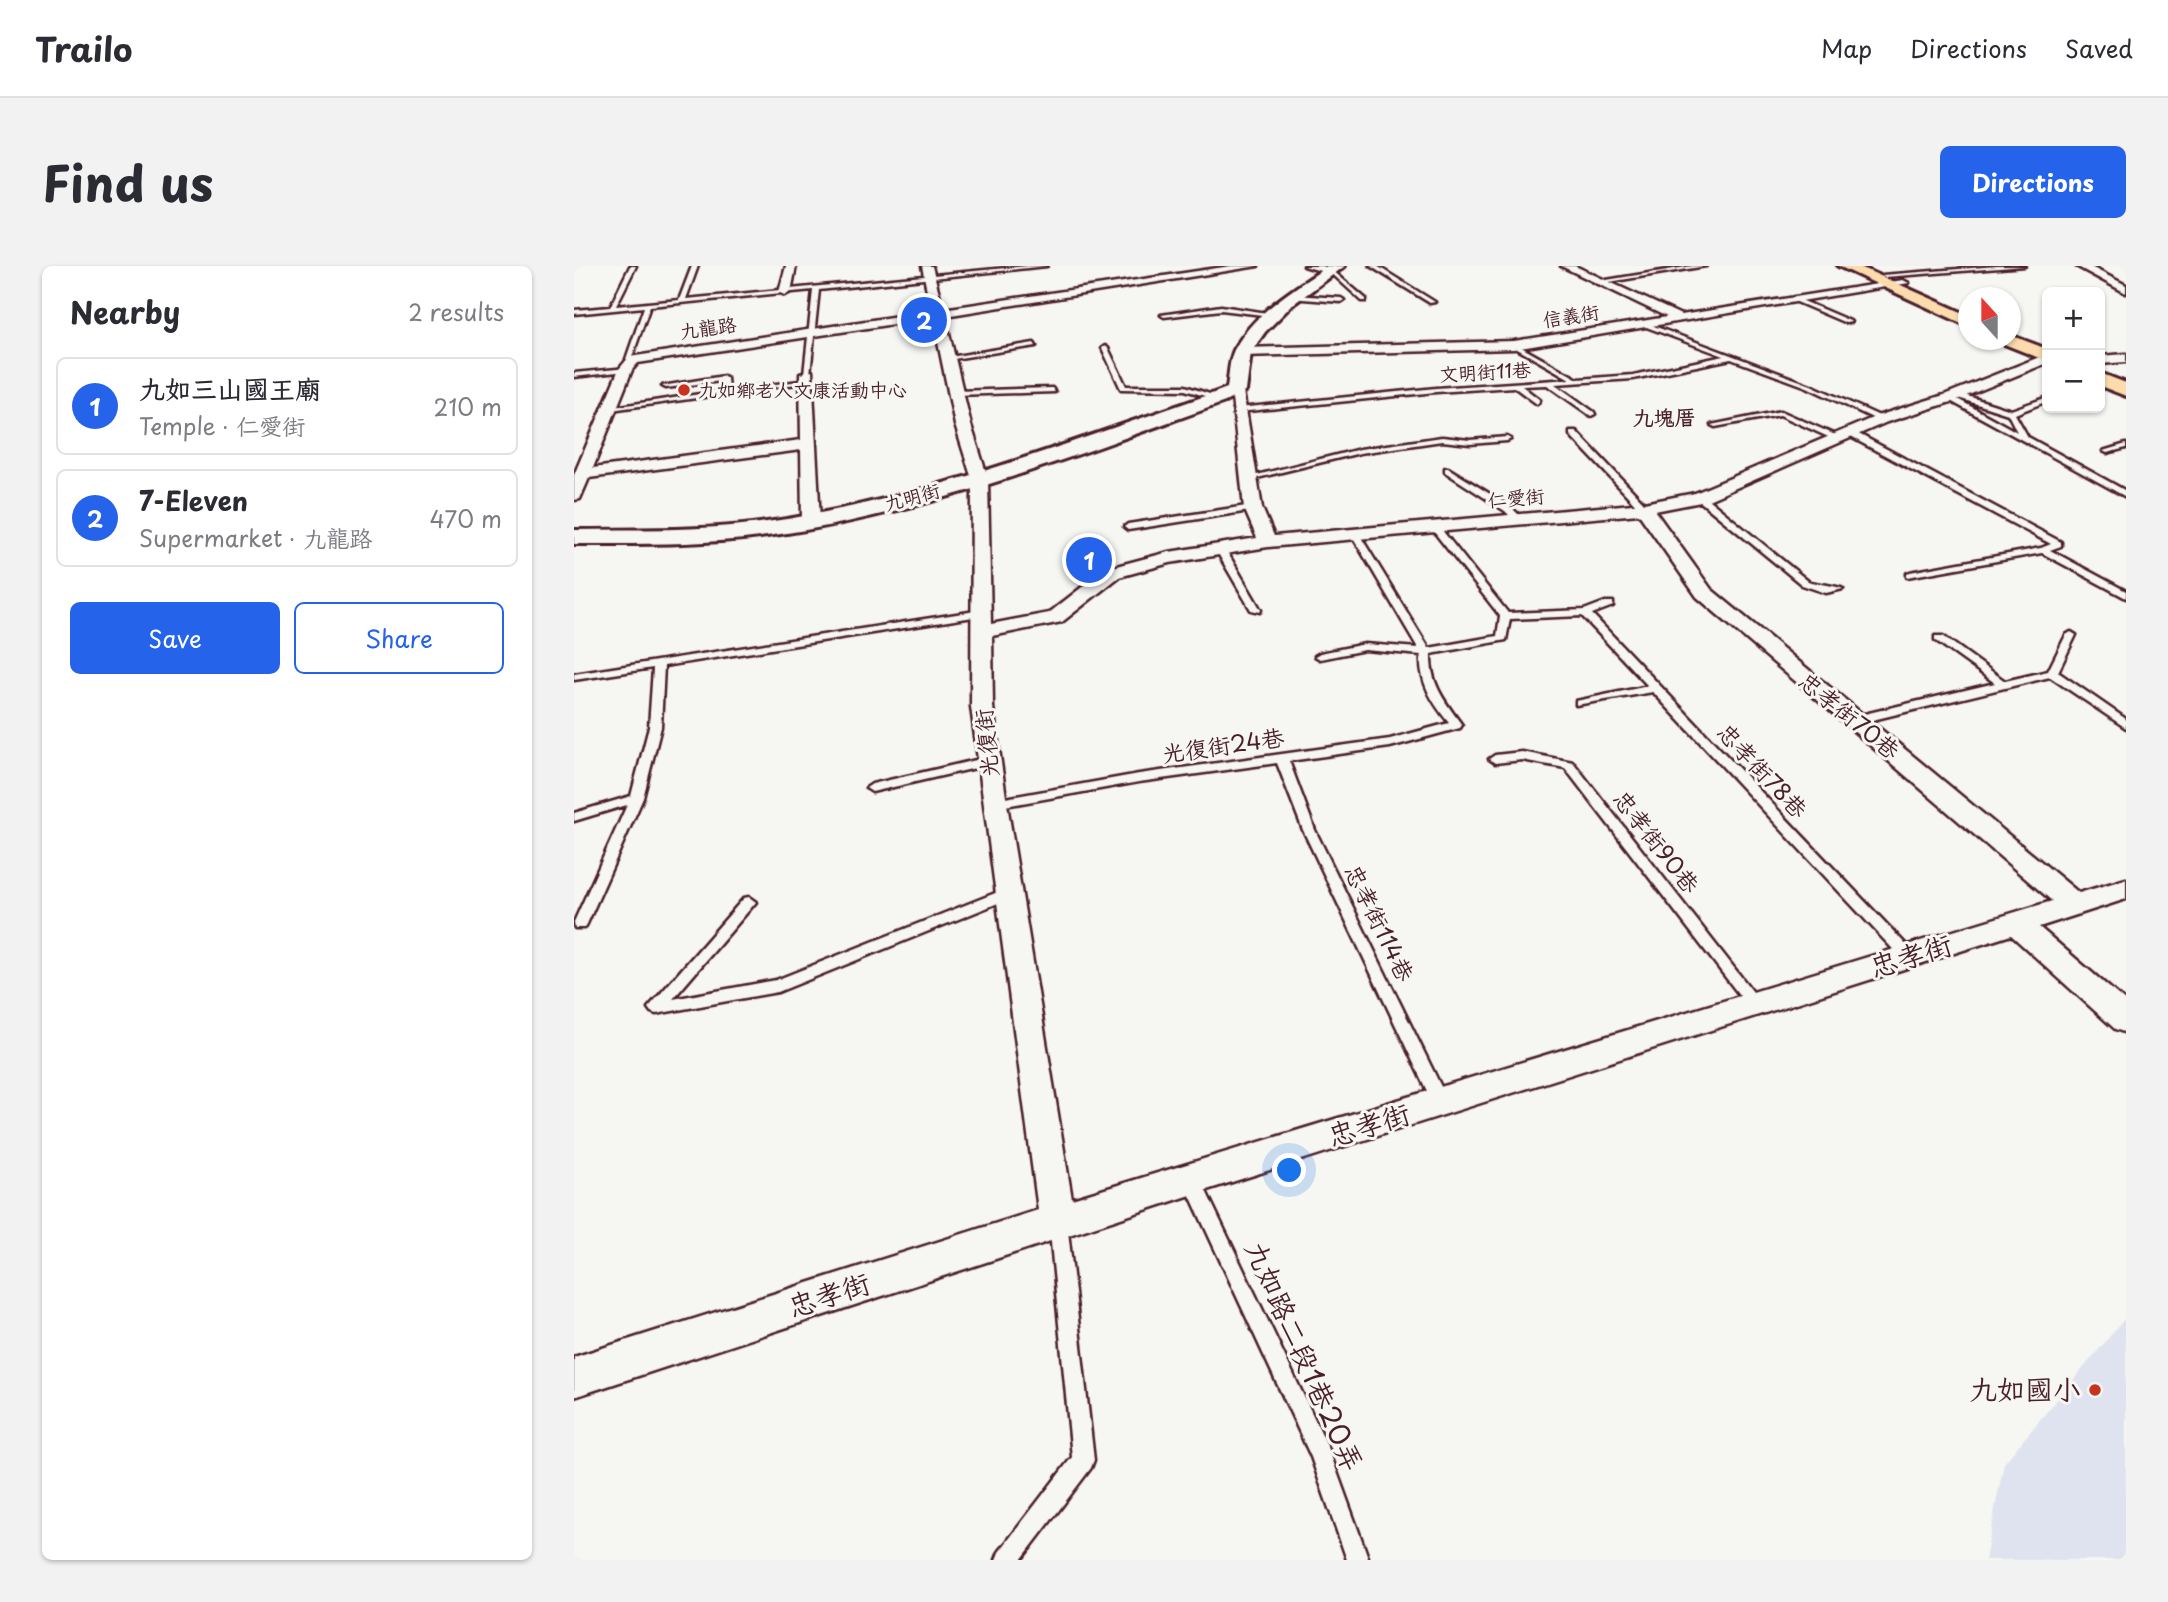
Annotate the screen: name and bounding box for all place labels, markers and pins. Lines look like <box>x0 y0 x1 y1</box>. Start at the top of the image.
pin: 2 <box>901 294 947 346</box>
place label: 九如鄉老人文康活動中心 <box>698 375 907 403</box>
marker: 九如鄉老人文康活動中心 <box>676 382 692 398</box>
pin: 1 <box>1066 534 1112 586</box>
place label: 九如國小 <box>1969 1367 2081 1410</box>
marker: 九如國小 <box>2087 1382 2103 1398</box>

